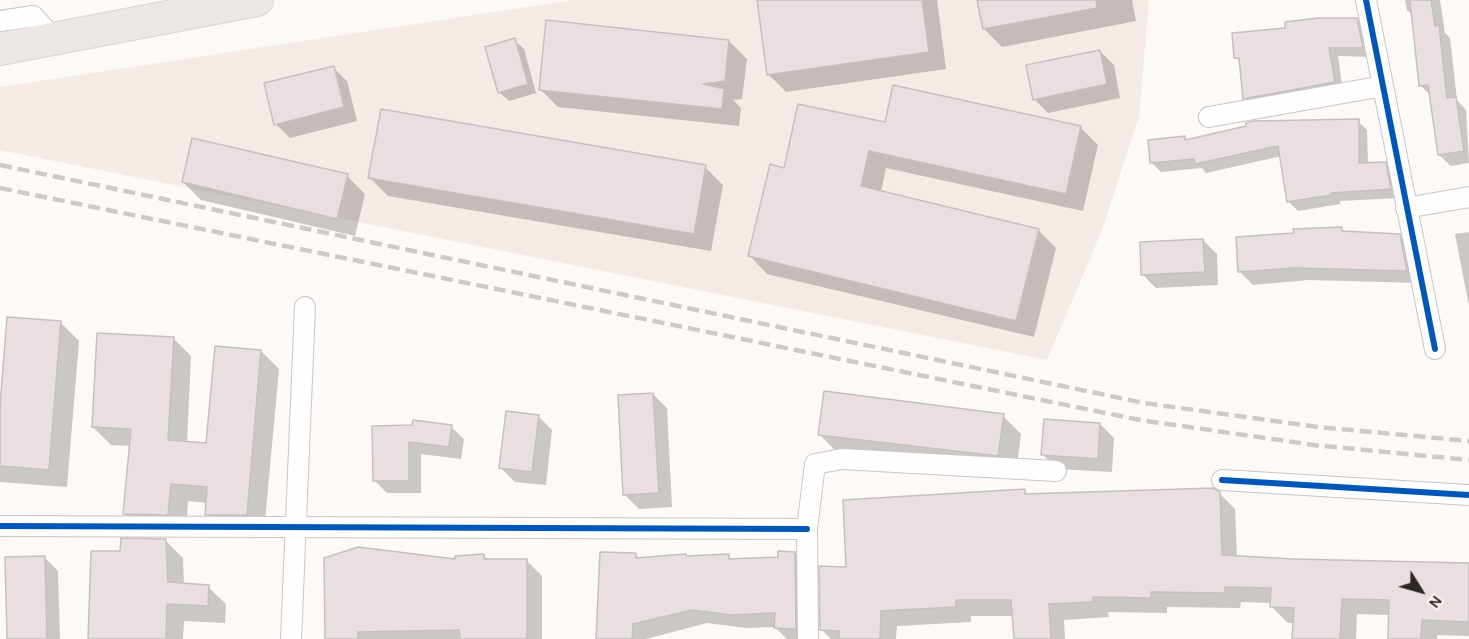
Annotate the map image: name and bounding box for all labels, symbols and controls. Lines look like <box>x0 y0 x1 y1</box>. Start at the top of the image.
north arrow <box>1391 561 1451 621</box>
text: N <box>1425 592 1447 612</box>

